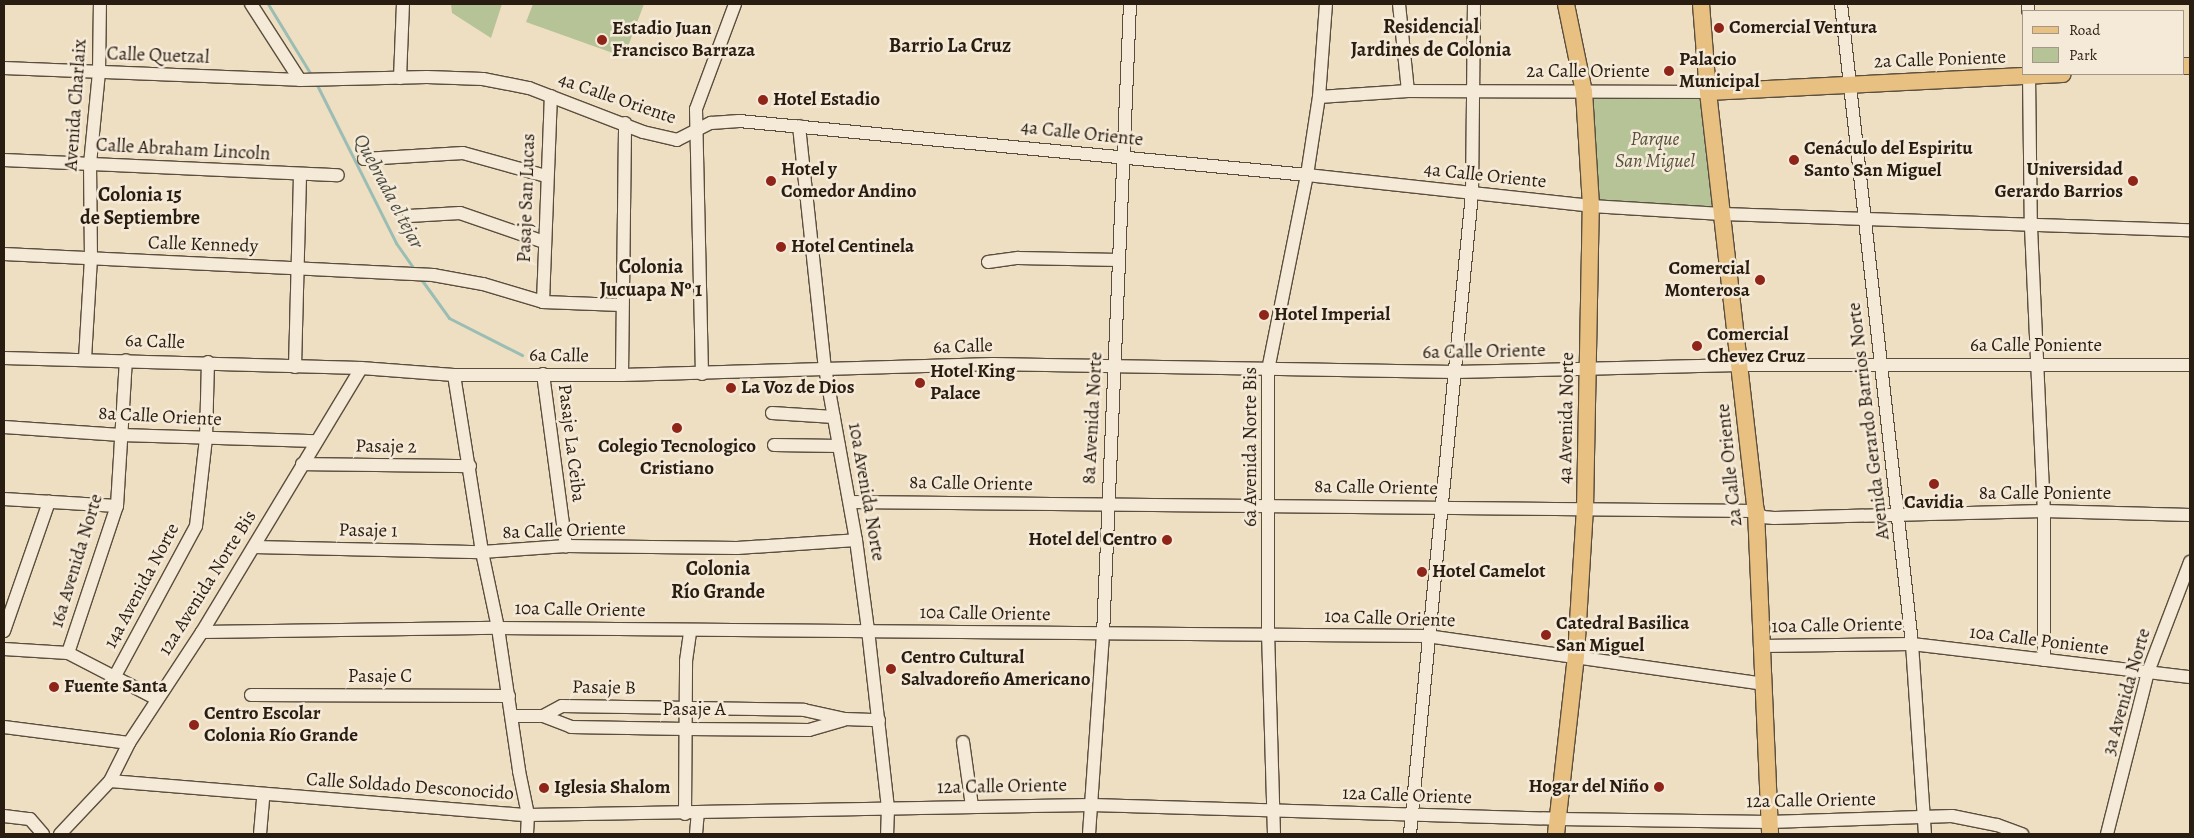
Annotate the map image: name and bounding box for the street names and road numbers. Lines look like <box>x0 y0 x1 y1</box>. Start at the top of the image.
street label: Avenida Charlaix <box>60 38 92 172</box>
street label: Calle Quetzal <box>106 43 210 69</box>
street label: 2a Calle Poniente <box>1873 46 2007 74</box>
street label: 2a Calle Oriente <box>1526 61 1650 83</box>
street label: 4a Calle Oriente <box>555 68 679 130</box>
street label: 4a Calle Oriente <box>1020 116 1144 152</box>
street label: Pasaje San Lucas <box>513 133 541 263</box>
street label: Calle Abraham Lincoln <box>95 134 271 166</box>
street label: 4a Calle Oriente <box>1423 158 1547 194</box>
street label: Calle Kennedy <box>148 232 258 258</box>
street label: Avenida Gerardo Barrios Norte <box>1843 301 1895 541</box>
street label: 6a Calle <box>125 330 185 354</box>
street label: 6a Calle <box>933 335 993 359</box>
street label: 6a Calle Poniente <box>1970 335 2102 357</box>
street label: 6a Calle Oriente <box>1422 340 1546 364</box>
street label: 6a Calle <box>529 344 589 368</box>
street label: 8a Avenida Norte <box>1078 351 1108 485</box>
street label: 4a Avenida Norte <box>1554 352 1580 484</box>
street label: 6a Avenida Norte Bis <box>1240 367 1262 527</box>
street label: Pasaje La Ceiba <box>552 383 590 503</box>
street label: 8a Calle Oriente <box>98 402 222 432</box>
street label: 2a Calle Oriente <box>1712 402 1748 528</box>
street label: 10a Avenida Norte <box>843 421 889 563</box>
street label: Pasaje 2 <box>355 435 417 459</box>
street label: 8a Calle Oriente <box>909 472 1033 496</box>
street label: 8a Calle Oriente <box>1314 476 1438 500</box>
street label: 8a Calle Poniente <box>1979 483 2111 505</box>
street label: 16a Avenida Norte <box>46 491 108 631</box>
street label: 12a Avenida Norte Bis <box>154 506 262 660</box>
street label: 8a Calle Oriente <box>502 517 626 545</box>
street label: Pasaje 1 <box>338 519 398 543</box>
street label: 14a Avenida Norte <box>99 520 185 652</box>
street label: 10a Calle Oriente <box>514 597 646 623</box>
street label: 10a Calle Oriente <box>919 601 1051 627</box>
street label: 10a Calle Oriente <box>1324 605 1456 633</box>
street label: 10a Calle Oriente <box>1771 613 1903 639</box>
street label: 10a Calle Poniente <box>1968 621 2110 661</box>
street label: 3a Avenida Norte <box>2098 626 2156 758</box>
street label: Pasaje C <box>348 666 412 688</box>
street label: Pasaje B <box>572 676 636 700</box>
street label: Pasaje A <box>662 699 726 721</box>
street label: Calle Soldado Desconocido <box>305 768 515 806</box>
street label: 12a Calle Oriente <box>937 774 1067 800</box>
street label: 12a Calle Oriente <box>1342 782 1472 810</box>
street label: 12a Calle Oriente <box>1746 788 1876 814</box>

